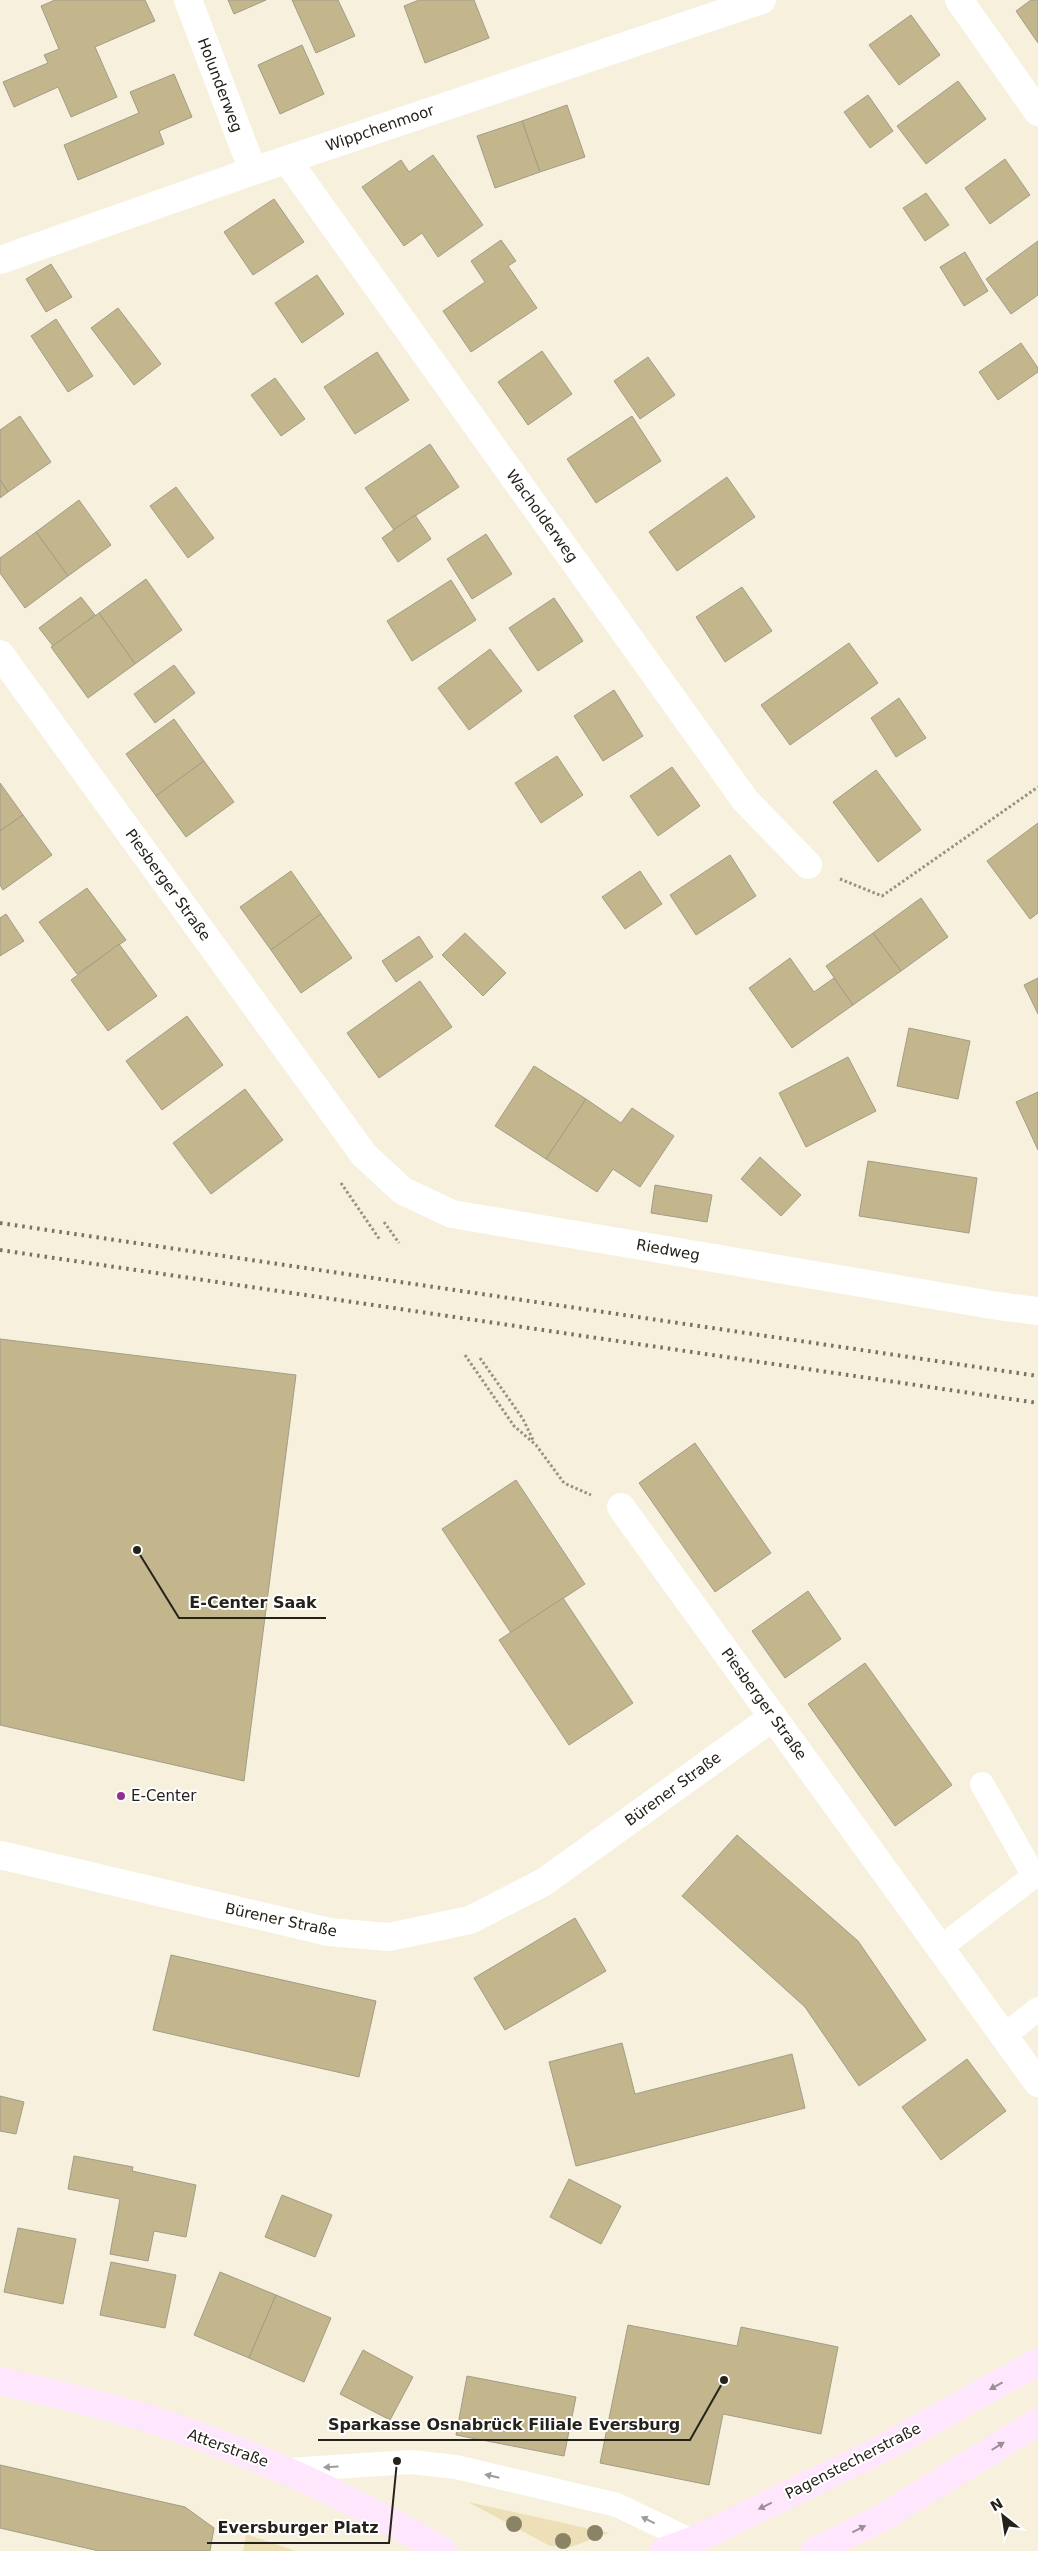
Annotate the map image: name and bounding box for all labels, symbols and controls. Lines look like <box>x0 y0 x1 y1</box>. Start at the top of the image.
street label: Holunderweg <box>194 35 246 135</box>
street label: Wippchenmoor <box>323 101 437 155</box>
street label: Wacholderweg <box>502 466 582 566</box>
street label: Piesberger Straße <box>121 826 215 944</box>
street label: Riedweg <box>635 1236 701 1264</box>
callout: E-Center Saak <box>179 1587 326 1618</box>
text: E-Center Saak <box>189 1593 317 1612</box>
street label: Piesberger Straße <box>717 1645 811 1763</box>
street label: Bürener Straße <box>622 1748 724 1830</box>
place label: E-Center <box>131 1787 197 1805</box>
marker: E-Center <box>115 1790 127 1802</box>
street label: Bürener Straße <box>223 1899 339 1941</box>
one-way arrow <box>989 2381 1002 2390</box>
callout: Sparkasse Osnabrück Filiale Eversburg <box>318 2409 690 2440</box>
text: Sparkasse Osnabrück Filiale Eversburg <box>328 2415 680 2434</box>
street label: Pagenstecherstraße <box>782 2419 924 2503</box>
street label: Atterstraße <box>185 2425 271 2471</box>
one-way arrow <box>991 2441 1004 2450</box>
one-way arrow <box>323 2463 339 2471</box>
one-way arrow <box>485 2472 500 2480</box>
north arrow <box>978 2491 1028 2541</box>
text: N <box>987 2495 1006 2515</box>
one-way arrow <box>758 2502 772 2510</box>
callout: Eversburger Platz <box>207 2512 389 2543</box>
one-way arrow <box>641 2515 655 2523</box>
text: Eversburger Platz <box>217 2518 379 2537</box>
one-way arrow <box>851 2525 866 2533</box>

